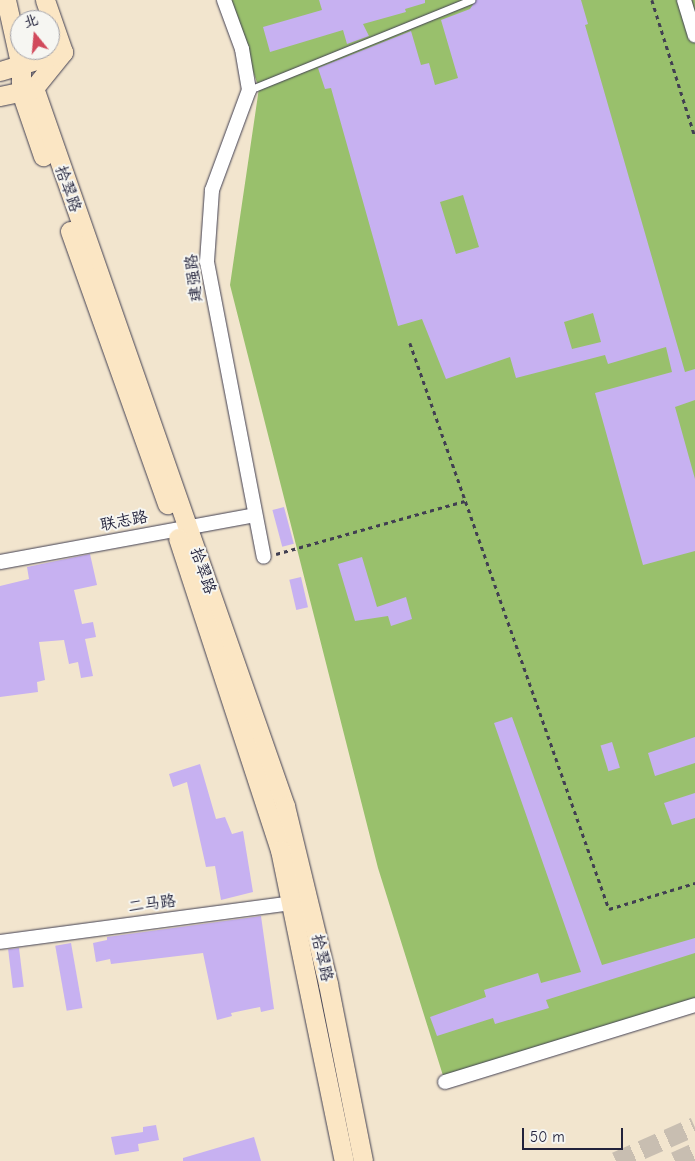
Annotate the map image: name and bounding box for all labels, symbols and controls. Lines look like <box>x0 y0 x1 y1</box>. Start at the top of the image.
north arrow <box>10 10 60 60</box>
text: 北 <box>22 11 40 31</box>
street label: 拾翠路 <box>51 163 85 215</box>
street label: 建强路 <box>182 253 206 303</box>
street label: 联志路 <box>99 507 149 535</box>
street label: 拾翠路 <box>186 545 220 597</box>
street label: 二马路 <box>127 891 177 917</box>
street label: 拾翠路 <box>307 932 337 984</box>
scale bar <box>525 1118 626 1150</box>
text: 50 m <box>530 1128 565 1146</box>

